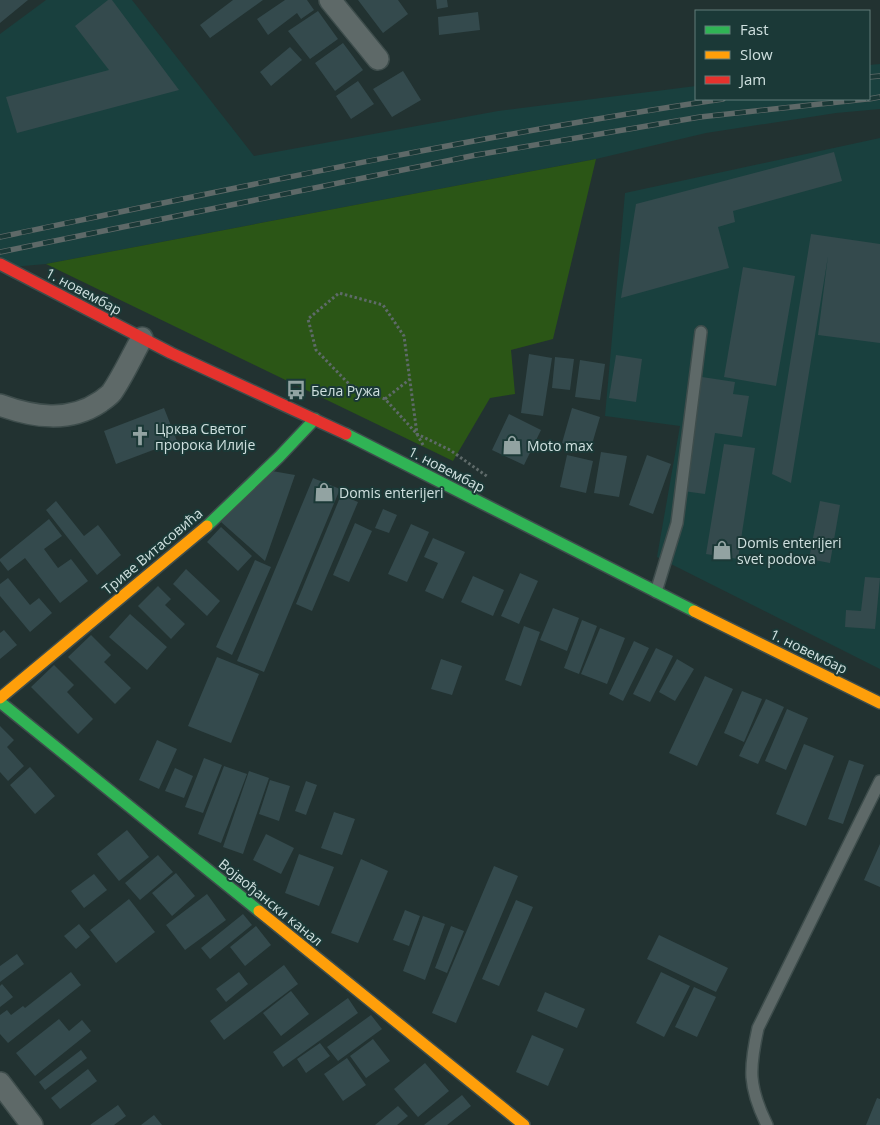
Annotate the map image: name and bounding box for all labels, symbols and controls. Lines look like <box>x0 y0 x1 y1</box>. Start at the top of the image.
legend <box>695 10 870 100</box>
text: Fast <box>740 19 769 39</box>
text: Slow <box>740 44 773 64</box>
text: Jam <box>738 69 766 89</box>
street label: 1. новембар <box>43 263 125 319</box>
bus stop icon: Бела Ружа <box>285 379 307 401</box>
place label: Бела Ружа <box>311 381 380 400</box>
place label: Црква Светог пророка Илије <box>155 419 255 454</box>
church icon: Црква Светог пророка Илије <box>129 425 151 447</box>
shop icon: Moto max <box>501 434 523 456</box>
place label: Moto max <box>527 436 594 455</box>
street label: 1. новембар <box>406 442 488 496</box>
shop icon: Domis enterijeri <box>313 481 335 503</box>
place label: Domis enterijeri <box>339 483 444 502</box>
street label: Триве Витасовића <box>98 503 206 599</box>
place label: Domis enterijeri svet podova <box>737 533 842 568</box>
shop icon: Domis enterijeri svet podova <box>711 539 733 561</box>
street label: 1. новембар <box>767 624 851 678</box>
street label: Војвођански канал <box>215 854 327 950</box>

